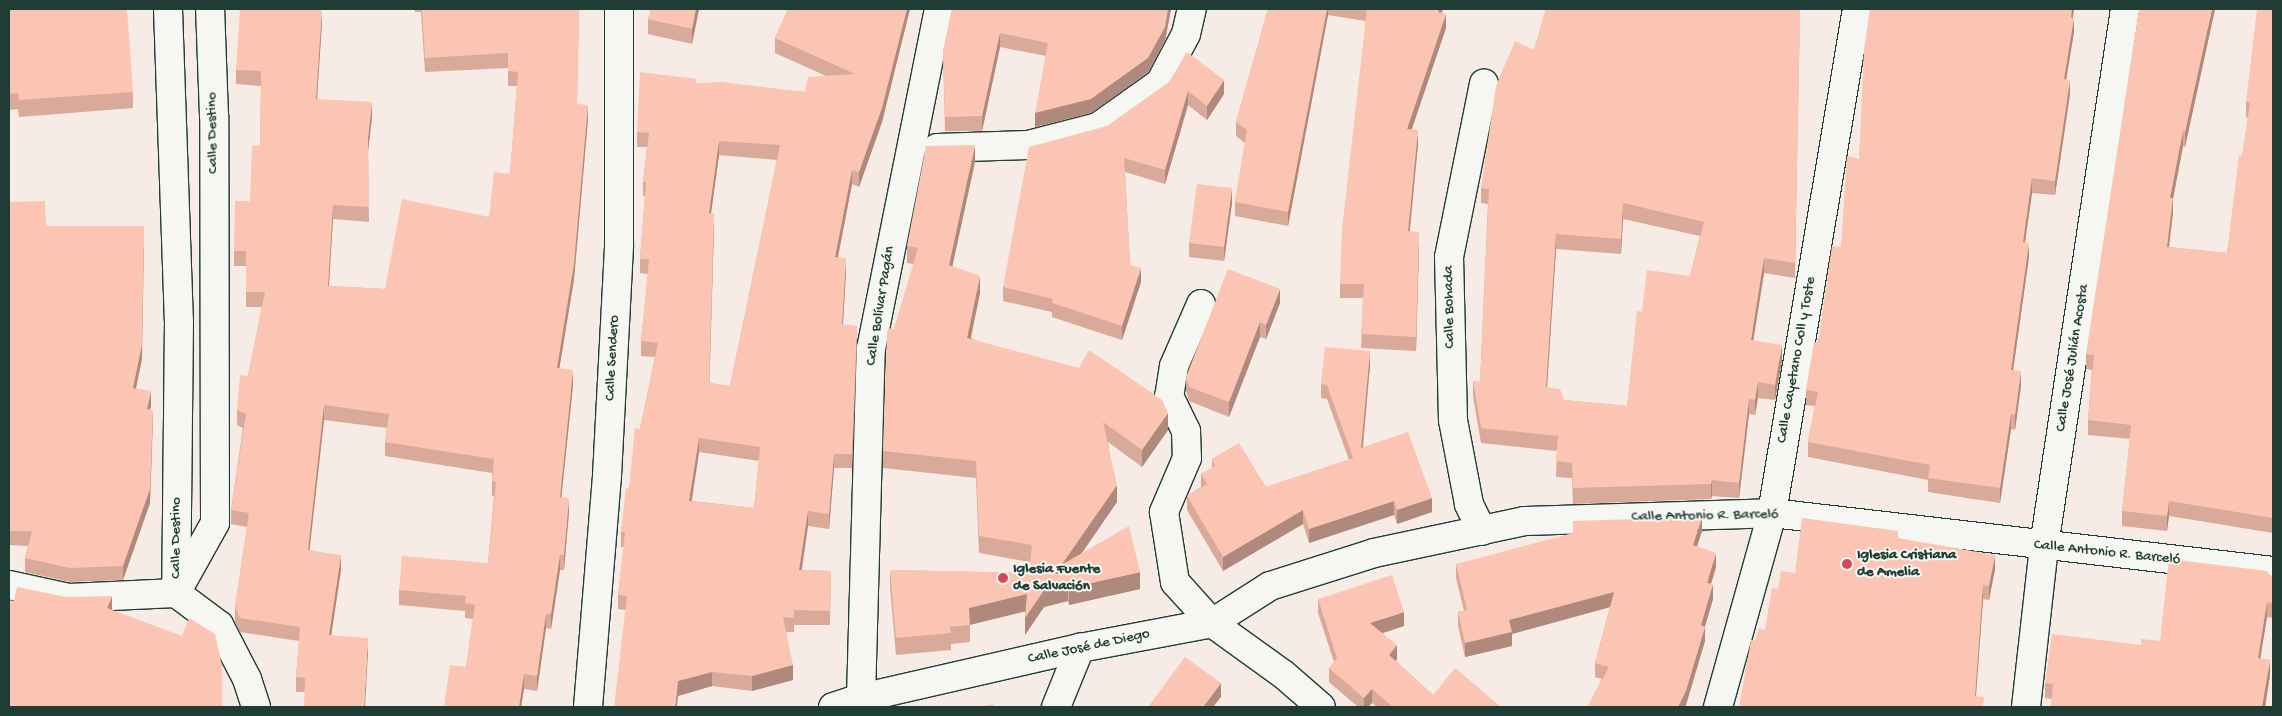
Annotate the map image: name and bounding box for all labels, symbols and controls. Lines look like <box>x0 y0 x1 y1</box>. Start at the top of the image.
street label: Calle Destino <box>203 92 223 174</box>
street label: Calle Bolívar Pagán <box>863 245 899 367</box>
street label: Calle Bohada <box>1440 265 1460 349</box>
street label: Calle Cayetano Coll y Toste <box>1773 275 1821 445</box>
street label: Calle José Julián Acosta <box>2052 283 2094 433</box>
street label: Calle Sendero <box>602 315 624 401</box>
street label: Calle Destino <box>168 497 186 579</box>
street label: Calle Antonio R. Barceló <box>1631 506 1779 526</box>
street label: Calle Antonio R. Barceló <box>2033 536 2181 570</box>
place label: Iglesia Cristiana de Amelia <box>1857 546 1956 581</box>
marker: Iglesia Cristiana de Amelia <box>1841 558 1853 570</box>
place label: Iglesia Fuente de Salvación <box>1013 560 1100 595</box>
marker: Iglesia Fuente de Salvación <box>997 572 1009 584</box>
street label: Calle José de Diego <box>1026 625 1152 669</box>

